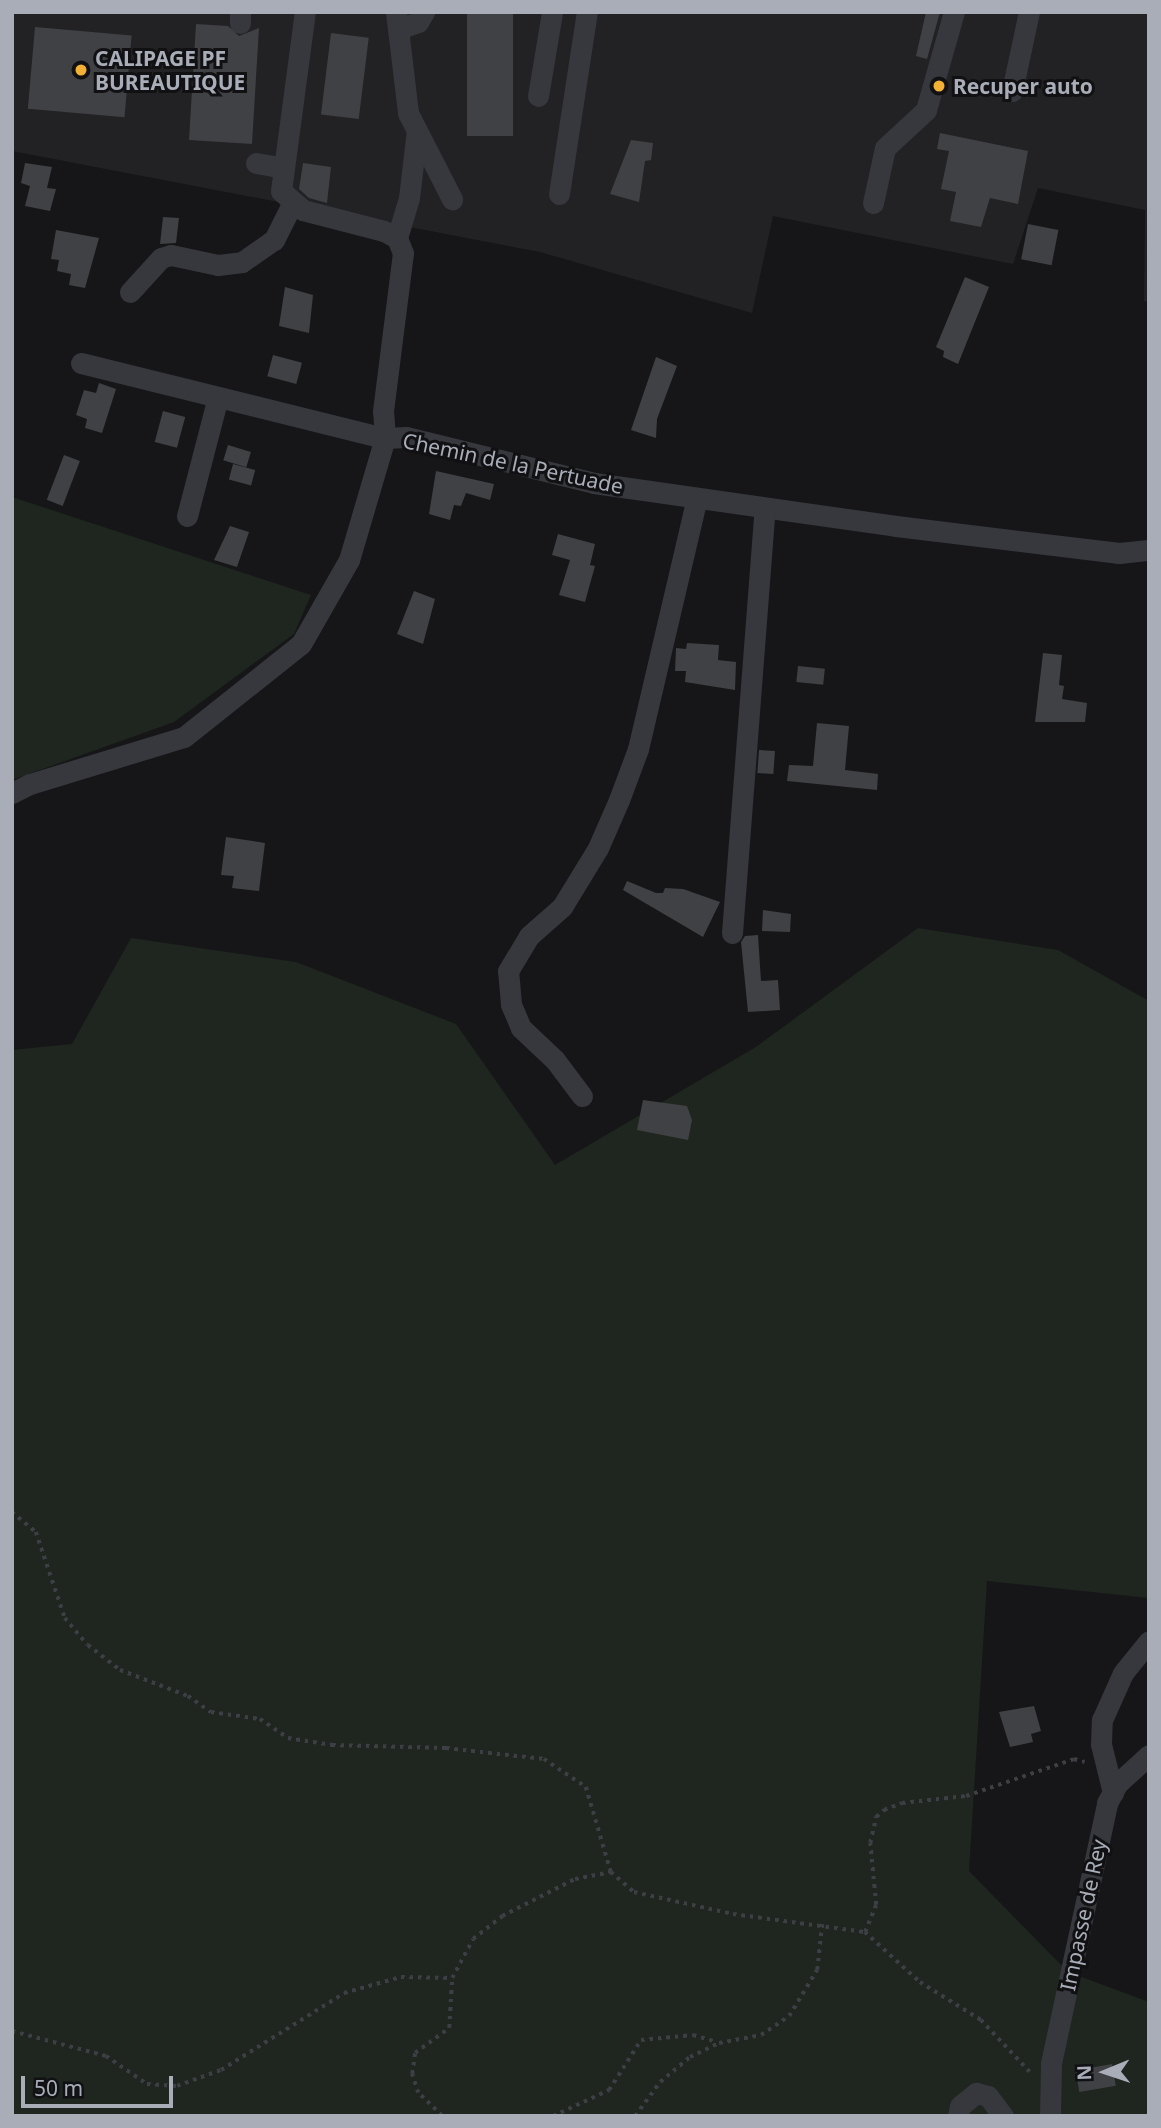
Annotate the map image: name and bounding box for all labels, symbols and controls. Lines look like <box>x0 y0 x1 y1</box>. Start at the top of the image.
place label: CALIPAGE PF BUREAUTIQUE <box>95 45 245 95</box>
marker: CALIPAGE PF BUREAUTIQUE <box>73 62 89 78</box>
place label: Recuper auto <box>953 73 1093 99</box>
marker: Recuper auto <box>931 78 947 94</box>
street label: Chemin de la Pertuade <box>400 427 626 499</box>
street label: Impasse de Rey <box>1055 1837 1111 1993</box>
north arrow <box>1070 2037 1140 2107</box>
scale bar <box>24 2062 177 2106</box>
text: N <box>1071 2065 1097 2081</box>
text: 50 m <box>34 2074 83 2102</box>

